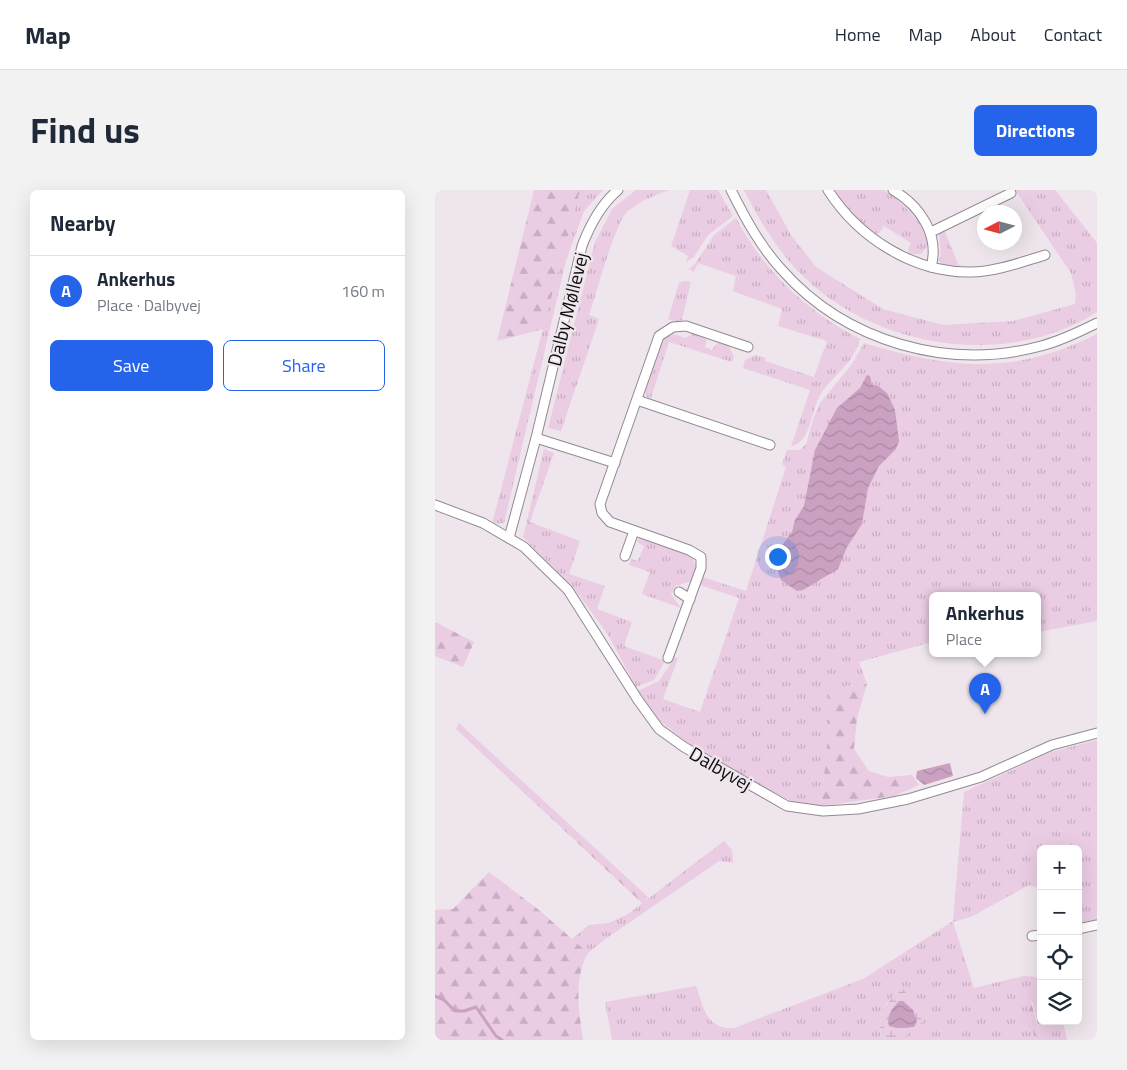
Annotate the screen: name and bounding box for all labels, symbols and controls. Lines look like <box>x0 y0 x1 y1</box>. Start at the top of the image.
text: Map <box>25 17 71 53</box>
text: Home <box>835 21 881 48</box>
text: Map <box>909 21 942 48</box>
text: About <box>970 21 1016 48</box>
text: Contact <box>1044 21 1102 48</box>
text: Find us <box>30 103 140 157</box>
button: Directions <box>974 105 1097 156</box>
north arrow <box>977 205 1022 250</box>
text: Nearby <box>50 207 115 239</box>
street label: Dalby Møllevej <box>539 249 595 369</box>
text: Ankerhus <box>97 264 175 293</box>
text: A <box>61 279 71 303</box>
text: 160 m <box>341 279 385 303</box>
text: Place · Dalbyvej <box>97 293 201 317</box>
button: Save <box>50 340 213 391</box>
button: Share <box>223 340 385 391</box>
your location <box>765 544 791 570</box>
popup <box>929 592 1041 657</box>
text: Ankerhus <box>946 598 1024 627</box>
text: Place <box>946 627 982 651</box>
pin: A <box>969 673 1001 714</box>
street label: Dalbyvej <box>684 738 758 798</box>
map controls <box>1037 845 1082 1025</box>
button: + <box>1037 845 1082 890</box>
button: − <box>1037 890 1082 935</box>
button: locate <box>1037 935 1082 980</box>
button: layers <box>1037 980 1082 1025</box>

